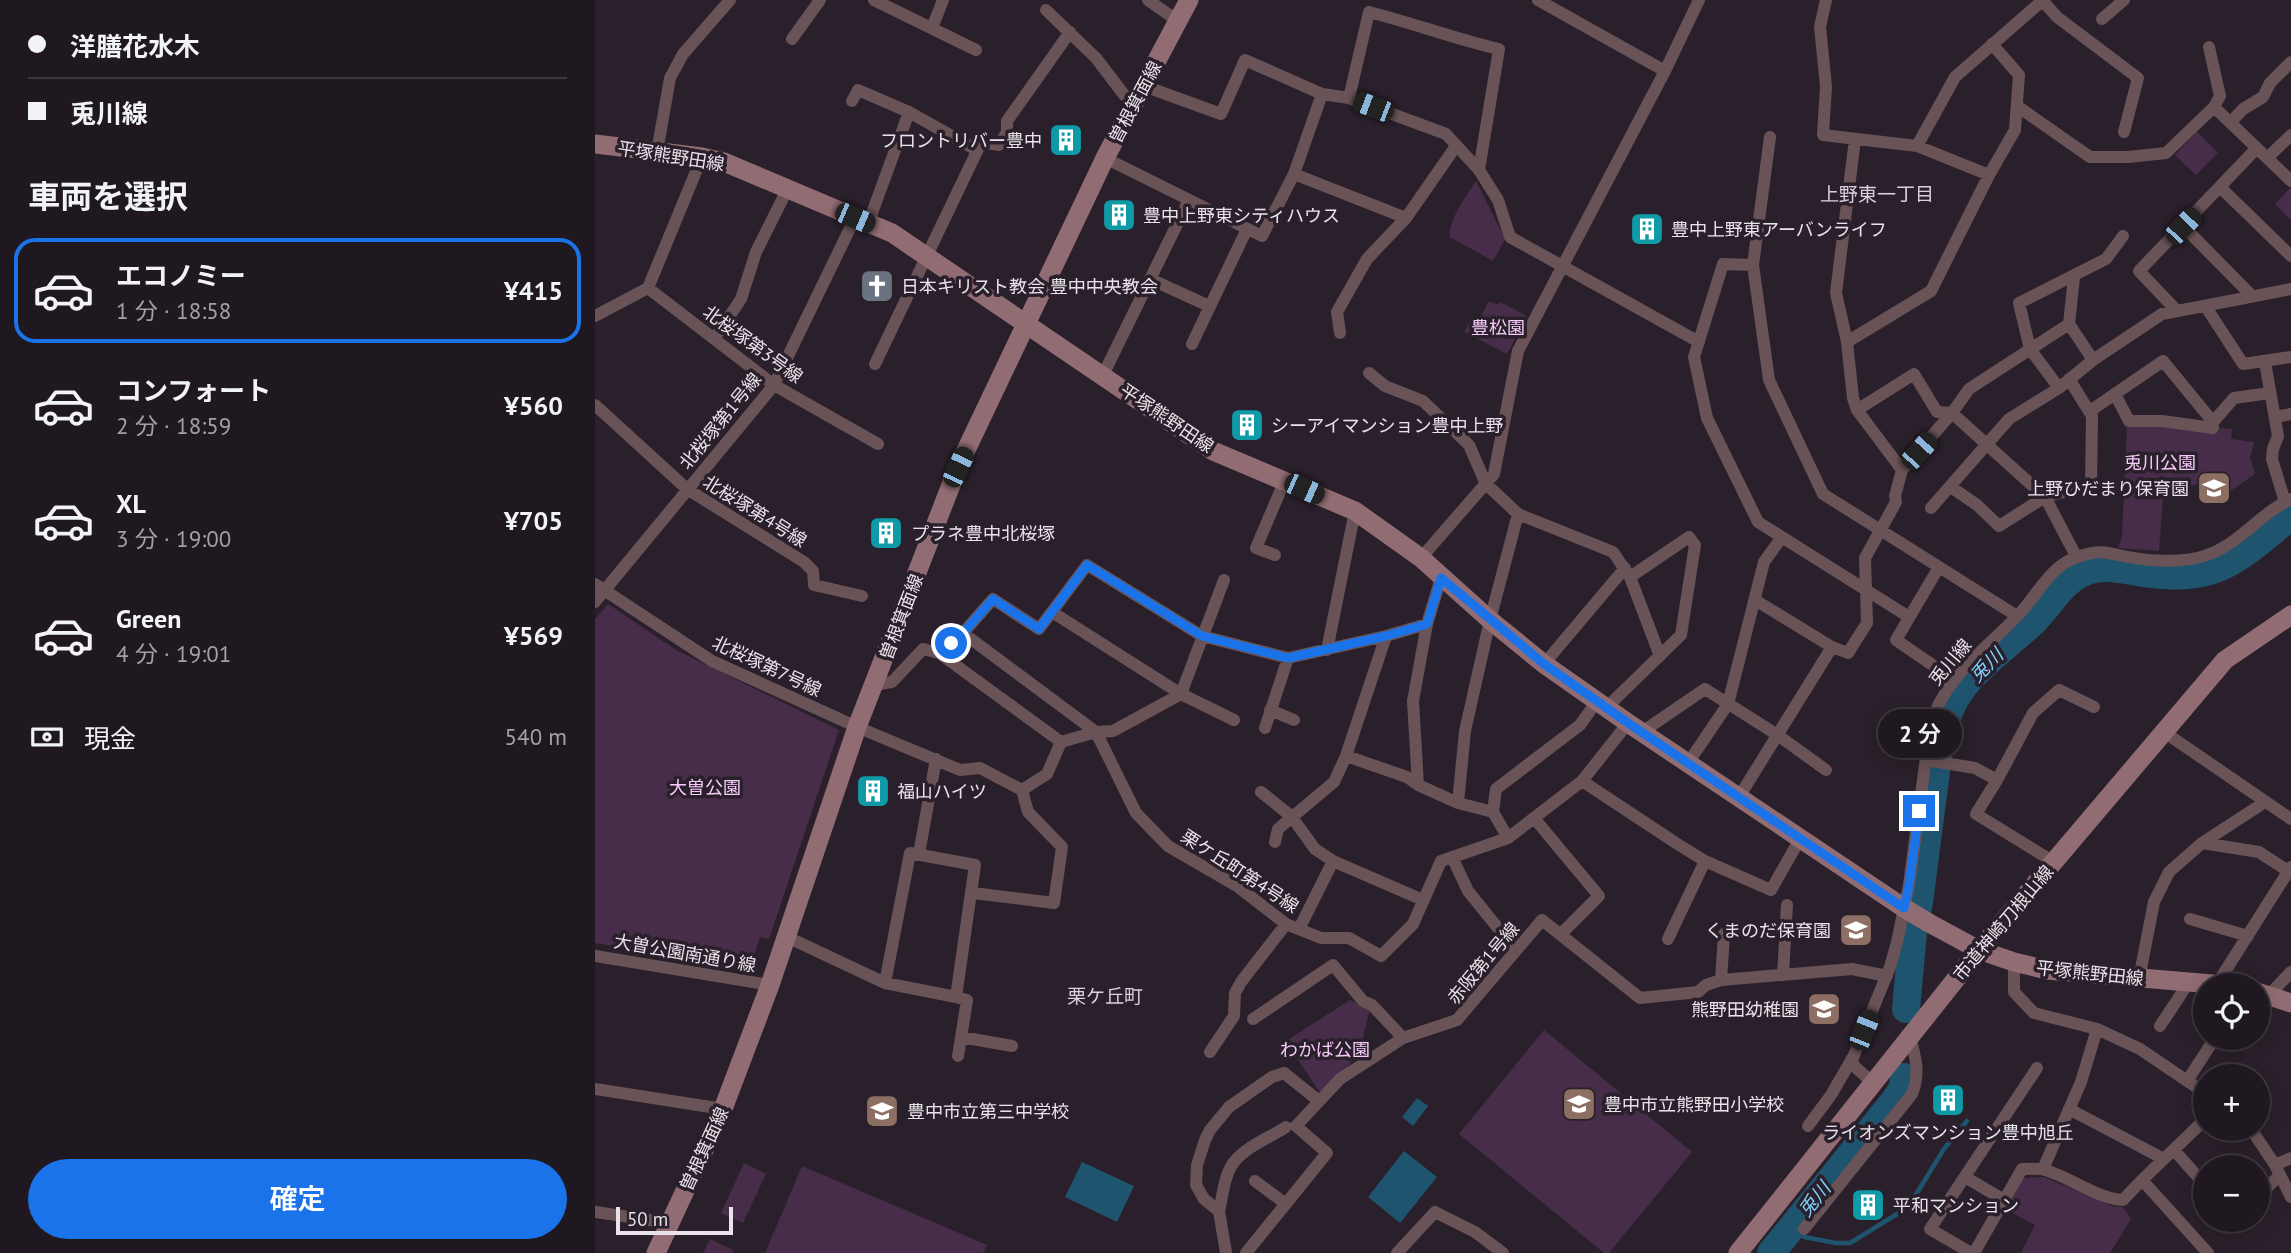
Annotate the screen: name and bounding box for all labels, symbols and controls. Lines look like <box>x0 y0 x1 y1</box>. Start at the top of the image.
text: 洋膳花水木 <box>70 30 200 63</box>
street label: 曽根箕面線 <box>1104 57 1166 147</box>
car <box>1350 90 1397 124</box>
text: 兎川線 <box>70 97 148 130</box>
building icon: フロントリバー豊中 <box>1047 121 1085 159</box>
place label: フロントリバー豊中 <box>880 129 1042 152</box>
street label: 平塚熊野田線 <box>616 136 726 176</box>
text: 車両を選択 <box>28 175 188 217</box>
district label: 上野東一丁目 <box>1820 182 1934 206</box>
building icon: 豊中上野東シティハウス <box>1100 196 1138 234</box>
car <box>832 200 879 236</box>
place label: 豊中上野東シティハウス <box>1143 204 1340 227</box>
car <box>2161 204 2206 248</box>
building icon: 豊中上野東アーバンライフ <box>1628 210 1666 248</box>
place label: 豊中上野東アーバンライフ <box>1671 218 1887 241</box>
icon: car <box>32 259 95 322</box>
text: エコノミー <box>116 259 246 292</box>
church icon: 日本キリスト教会 豊中中央教会 <box>858 267 896 305</box>
text: ¥415 <box>504 274 563 307</box>
place label: 日本キリスト教会 豊中中央教会 <box>901 275 1158 298</box>
text: 1 分 · 18:58 <box>116 296 231 325</box>
street label: 北桜塚第3号線 <box>699 300 807 388</box>
park label: 豊松園 <box>1471 316 1525 339</box>
street label: 北桜塚第1号線 <box>674 368 766 474</box>
icon: car <box>32 374 95 437</box>
text: コンフォート <box>116 374 271 407</box>
street label: 平塚熊野田線 <box>1116 378 1218 458</box>
text: ¥560 <box>504 389 563 422</box>
building icon: シーアイマンション豊中上野 <box>1228 406 1266 444</box>
text: 2 分 · 18:59 <box>116 411 231 440</box>
place label: シーアイマンション豊中上野 <box>1271 414 1503 437</box>
car <box>1898 428 1941 474</box>
car <box>940 444 977 490</box>
park label: 兎川公園 <box>2124 451 2196 474</box>
school or university icon: 上野ひだまり保育園 <box>2195 469 2233 507</box>
street label: 北桜塚第4号線 <box>699 470 811 552</box>
car <box>1281 471 1328 507</box>
place label: 上野ひだまり保育園 <box>2027 477 2189 500</box>
text: XL <box>116 487 146 520</box>
icon: car <box>32 489 95 552</box>
text: ¥705 <box>504 504 563 537</box>
building icon: プラネ豊中北桜塚 <box>867 514 905 552</box>
place label: プラネ豊中北桜塚 <box>911 522 1055 545</box>
text: 3 分 · 19:00 <box>116 524 231 553</box>
street label: 曽根箕面線 <box>874 571 928 663</box>
text: Green <box>116 602 181 635</box>
icon: car <box>32 604 95 667</box>
text: ¥569 <box>504 619 563 652</box>
route start <box>935 627 967 659</box>
street label: 北桜塚第7号線 <box>709 631 825 701</box>
street label: 兎川線 <box>1924 634 1976 690</box>
text: 4 分 · 19:01 <box>116 639 231 668</box>
water label: 兎川 <box>1964 642 2009 687</box>
callout: 2 分 <box>1877 710 1961 758</box>
icon: cash <box>28 718 66 756</box>
text: 2 分 <box>1899 719 1941 748</box>
text: 現金 <box>84 722 136 755</box>
text: 540 m <box>505 722 567 751</box>
building icon: 福山ハイツ <box>854 772 892 810</box>
park label: 大曽公園 <box>669 776 741 799</box>
place label: 福山ハイツ <box>897 780 987 803</box>
route end <box>1903 795 1935 827</box>
street label: 栗ケ丘町第4号線 <box>1177 824 1303 918</box>
street label: 市道神崎刀根山線 <box>1948 860 2058 986</box>
school or university icon: くまのだ保育園 <box>1837 911 1875 949</box>
street label: 赤阪第1号線 <box>1442 917 1524 1009</box>
place label: くまのだ保育園 <box>1705 919 1831 942</box>
street label: 大曽公園南通り線 <box>612 929 758 977</box>
street label: 平塚熊野田線 <box>2035 956 2145 990</box>
map controls <box>2193 973 2270 1232</box>
button: locate <box>2193 973 2270 1050</box>
district label: 栗ケ丘町 <box>1067 984 1143 1008</box>
school or university icon: 熊野田幼稚園 <box>1805 990 1843 1028</box>
place label: 熊野田幼稚園 <box>1691 998 1799 1021</box>
car <box>1847 1007 1882 1053</box>
park label: わかば公園 <box>1280 1038 1370 1061</box>
button: + <box>2193 1064 2270 1141</box>
building icon: ライオンズマンション豊中旭丘 <box>1929 1081 1967 1119</box>
school or university icon: 豊中市立熊野田小学校 <box>1560 1085 1598 1123</box>
school or university icon: 豊中市立第三中学校 <box>863 1092 901 1130</box>
place label: 豊中市立熊野田小学校 <box>1604 1093 1784 1116</box>
place label: 豊中市立第三中学校 <box>907 1100 1069 1123</box>
street label: 曽根箕面線 <box>675 1103 733 1195</box>
place label: ライオンズマンション豊中旭丘 <box>1822 1121 2074 1144</box>
button: − <box>2193 1155 2270 1232</box>
button: 確定 <box>28 1159 567 1239</box>
water label: 兎川 <box>1793 1175 1837 1221</box>
building icon: 平和マンション <box>1849 1186 1887 1224</box>
place label: 平和マンション <box>1893 1194 2019 1217</box>
scale bar <box>616 1204 733 1236</box>
text: 50 m <box>627 1207 668 1231</box>

